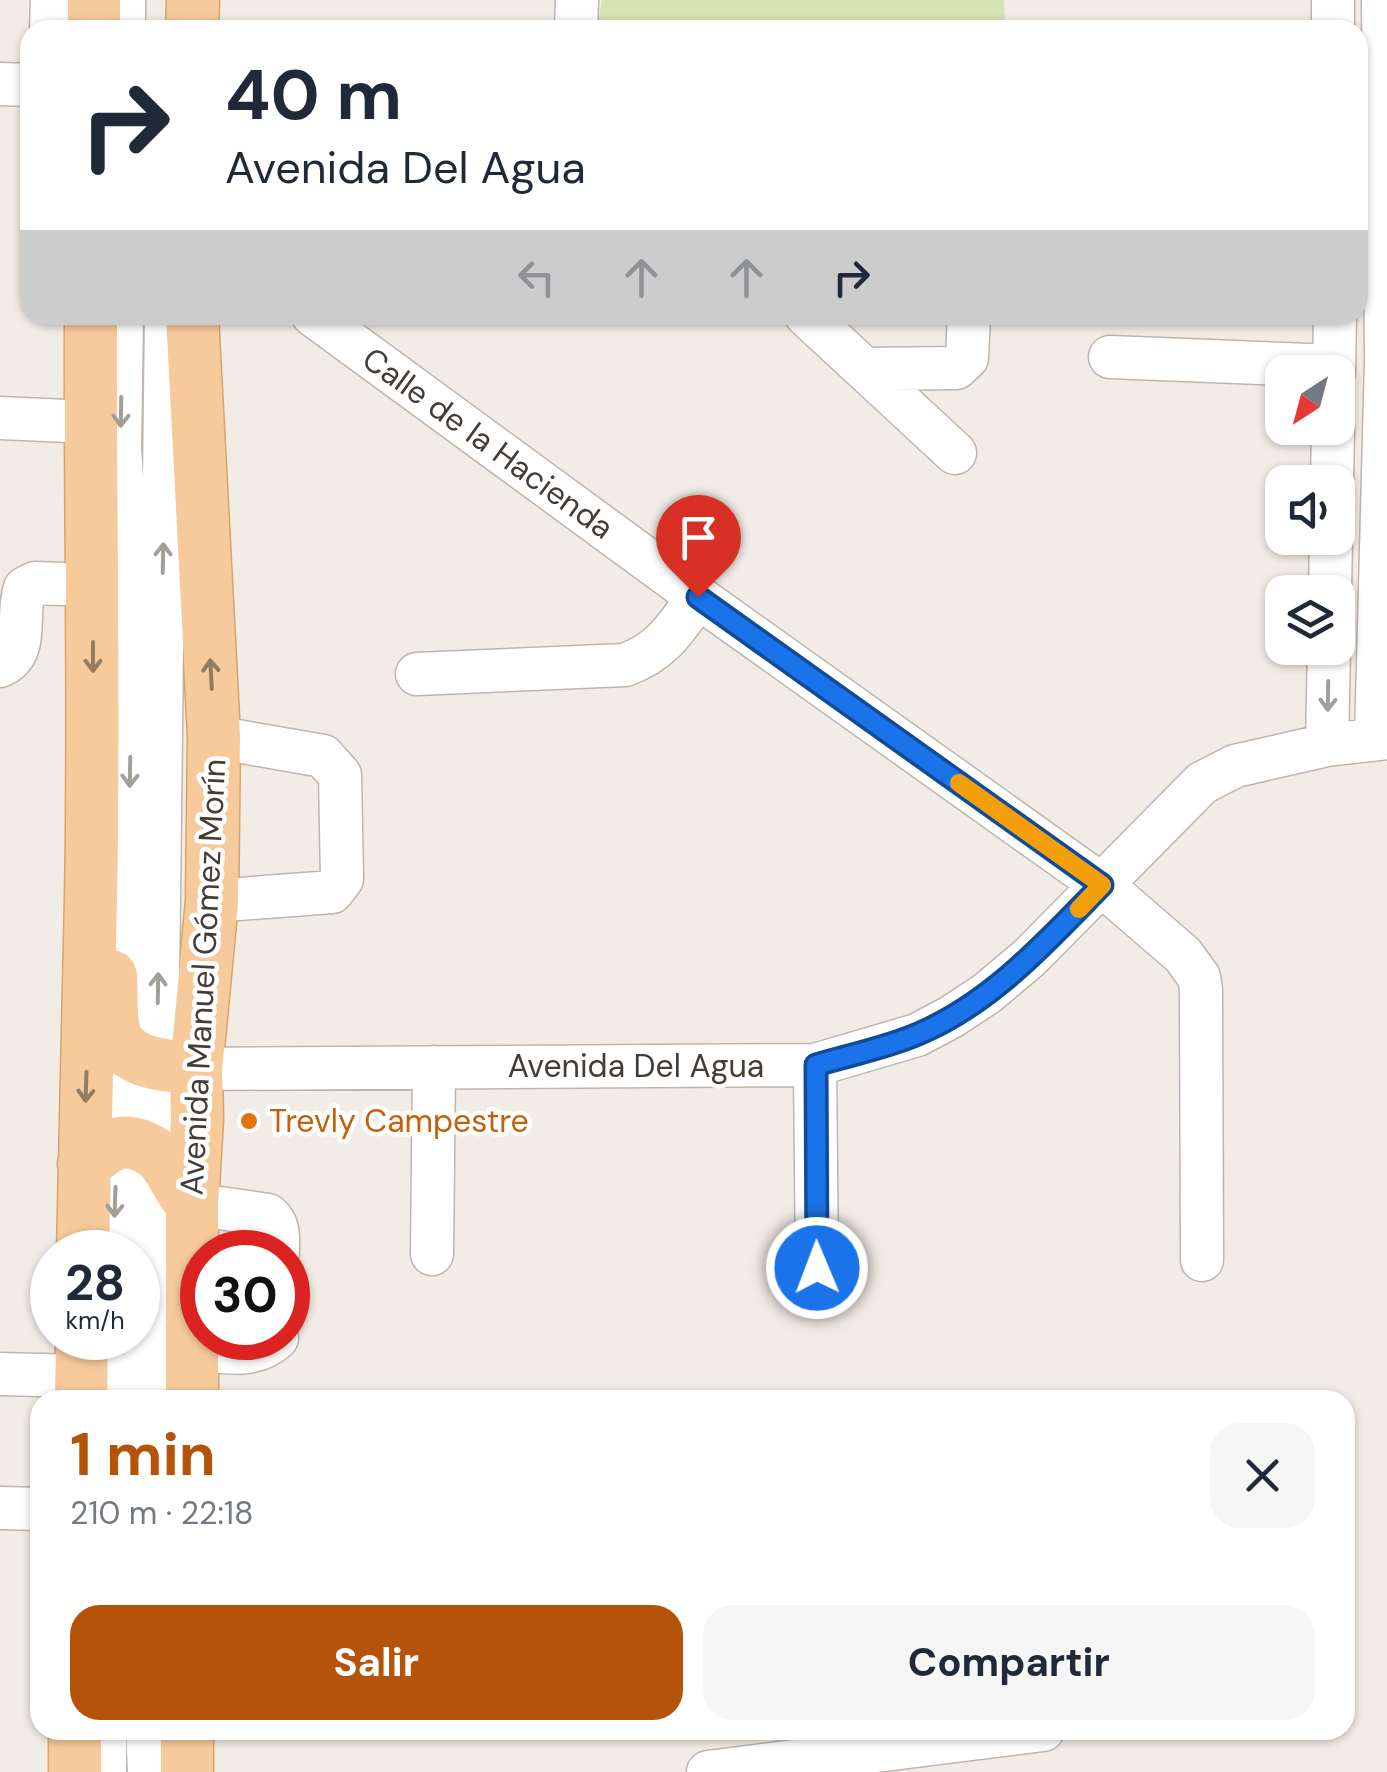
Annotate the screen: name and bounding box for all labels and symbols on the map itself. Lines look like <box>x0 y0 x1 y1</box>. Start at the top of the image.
street label: Calle de la Hacienda <box>354 338 622 548</box>
north arrow <box>1265 355 1355 445</box>
one-way arrow <box>112 396 130 428</box>
pin <box>656 495 741 598</box>
one-way arrow <box>154 542 173 574</box>
one-way arrow <box>84 640 102 673</box>
one-way arrow <box>201 658 220 690</box>
one-way arrow <box>1318 680 1338 712</box>
one-way arrow <box>120 756 139 788</box>
street label: Avenida Manuel Gómez Morín <box>171 758 235 1196</box>
one-way arrow <box>148 972 168 1004</box>
street label: Avenida Del Agua <box>508 1045 764 1087</box>
one-way arrow <box>76 1071 95 1103</box>
place label: Trevly Campestre <box>269 1100 529 1142</box>
marker: Trevly Campestre <box>238 1110 260 1132</box>
one-way arrow <box>106 1185 125 1217</box>
position arrow <box>765 1216 869 1320</box>
speed limit sign: 30 <box>180 1230 310 1360</box>

